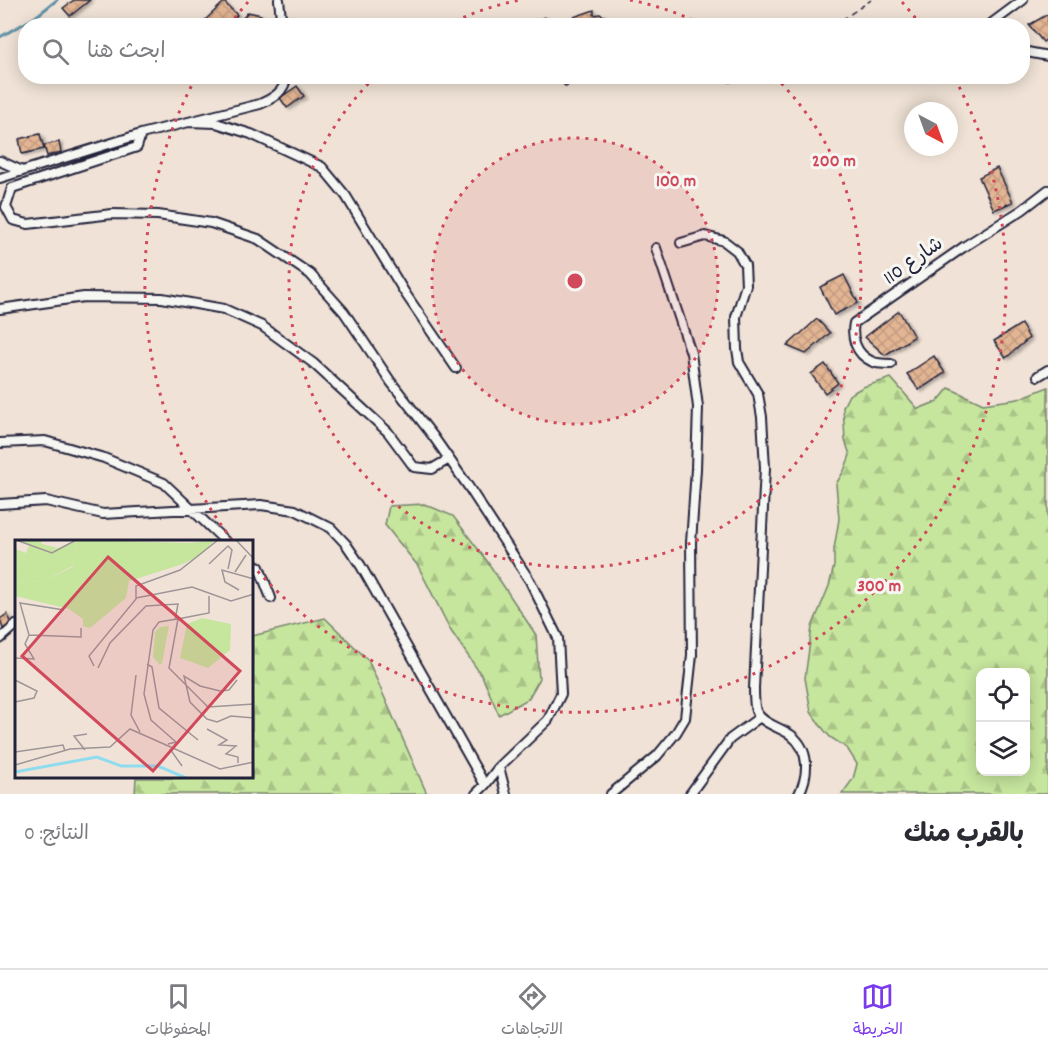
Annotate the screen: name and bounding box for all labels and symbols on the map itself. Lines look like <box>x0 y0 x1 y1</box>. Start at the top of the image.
north arrow <box>904 102 958 156</box>
text: 200 m <box>812 150 856 175</box>
text: 100 m <box>656 170 696 195</box>
street label: شارع 110 <box>878 231 950 293</box>
centre of rings <box>565 271 585 291</box>
inset map <box>15 540 254 779</box>
text: 300 m <box>857 575 901 600</box>

